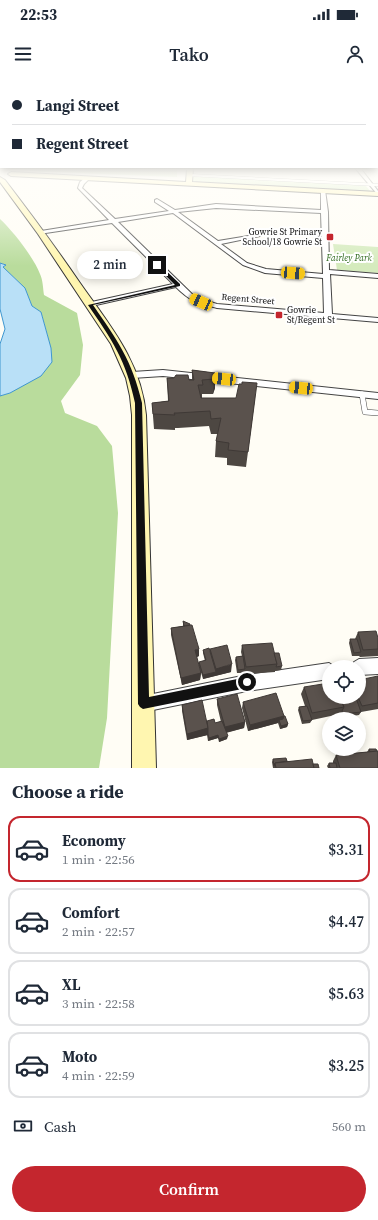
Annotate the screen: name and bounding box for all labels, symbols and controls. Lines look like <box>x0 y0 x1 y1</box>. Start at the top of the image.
text: 22:53 <box>20 4 57 25</box>
text: Tako <box>169 42 209 67</box>
icon: menu <box>12 43 34 65</box>
icon: person <box>344 43 366 65</box>
text: Langi Street <box>36 95 119 116</box>
text: Regent Street <box>36 133 128 154</box>
place label: Gowrie St Primary School/18 Gowrie St <box>243 226 322 248</box>
marker: Gowrie St Primary School/18 Gowrie St <box>325 232 335 242</box>
callout: 2 min <box>77 251 143 279</box>
park label: Fairley Park <box>325 252 372 264</box>
text: 2 min <box>93 256 127 273</box>
route end <box>148 256 166 274</box>
car <box>281 266 305 280</box>
street label: Regent Street <box>221 291 275 307</box>
car <box>188 292 214 312</box>
place label: Gowrie St/Regent St <box>287 304 335 326</box>
marker: Gowrie St/Regent St <box>274 310 284 320</box>
car <box>211 372 237 386</box>
car <box>288 381 314 395</box>
map controls <box>322 660 366 756</box>
button: locate <box>322 660 366 704</box>
route start <box>238 673 256 691</box>
button: layers <box>322 712 366 756</box>
text: Choose a ride <box>12 779 124 804</box>
text: Economy <box>62 830 126 851</box>
icon: car <box>14 831 50 867</box>
text: $3.31 <box>328 839 364 860</box>
text: 1 min · 22:56 <box>62 851 135 868</box>
text: Comfort <box>62 902 120 923</box>
icon: car <box>14 903 50 939</box>
text: $4.47 <box>328 911 364 932</box>
text: 2 min · 22:57 <box>62 923 135 940</box>
text: XL <box>62 974 81 995</box>
icon: car <box>14 975 50 1011</box>
text: $5.63 <box>328 983 364 1004</box>
text: 3 min · 22:58 <box>62 995 135 1012</box>
text: Moto <box>62 1046 97 1067</box>
icon: car <box>14 1047 50 1083</box>
text: $3.25 <box>328 1055 364 1076</box>
text: 4 min · 22:59 <box>62 1067 135 1084</box>
icon: cash <box>12 1115 34 1137</box>
text: Cash <box>44 1116 76 1137</box>
text: 560 m <box>332 1118 366 1135</box>
button: Confirm <box>12 1166 366 1212</box>

